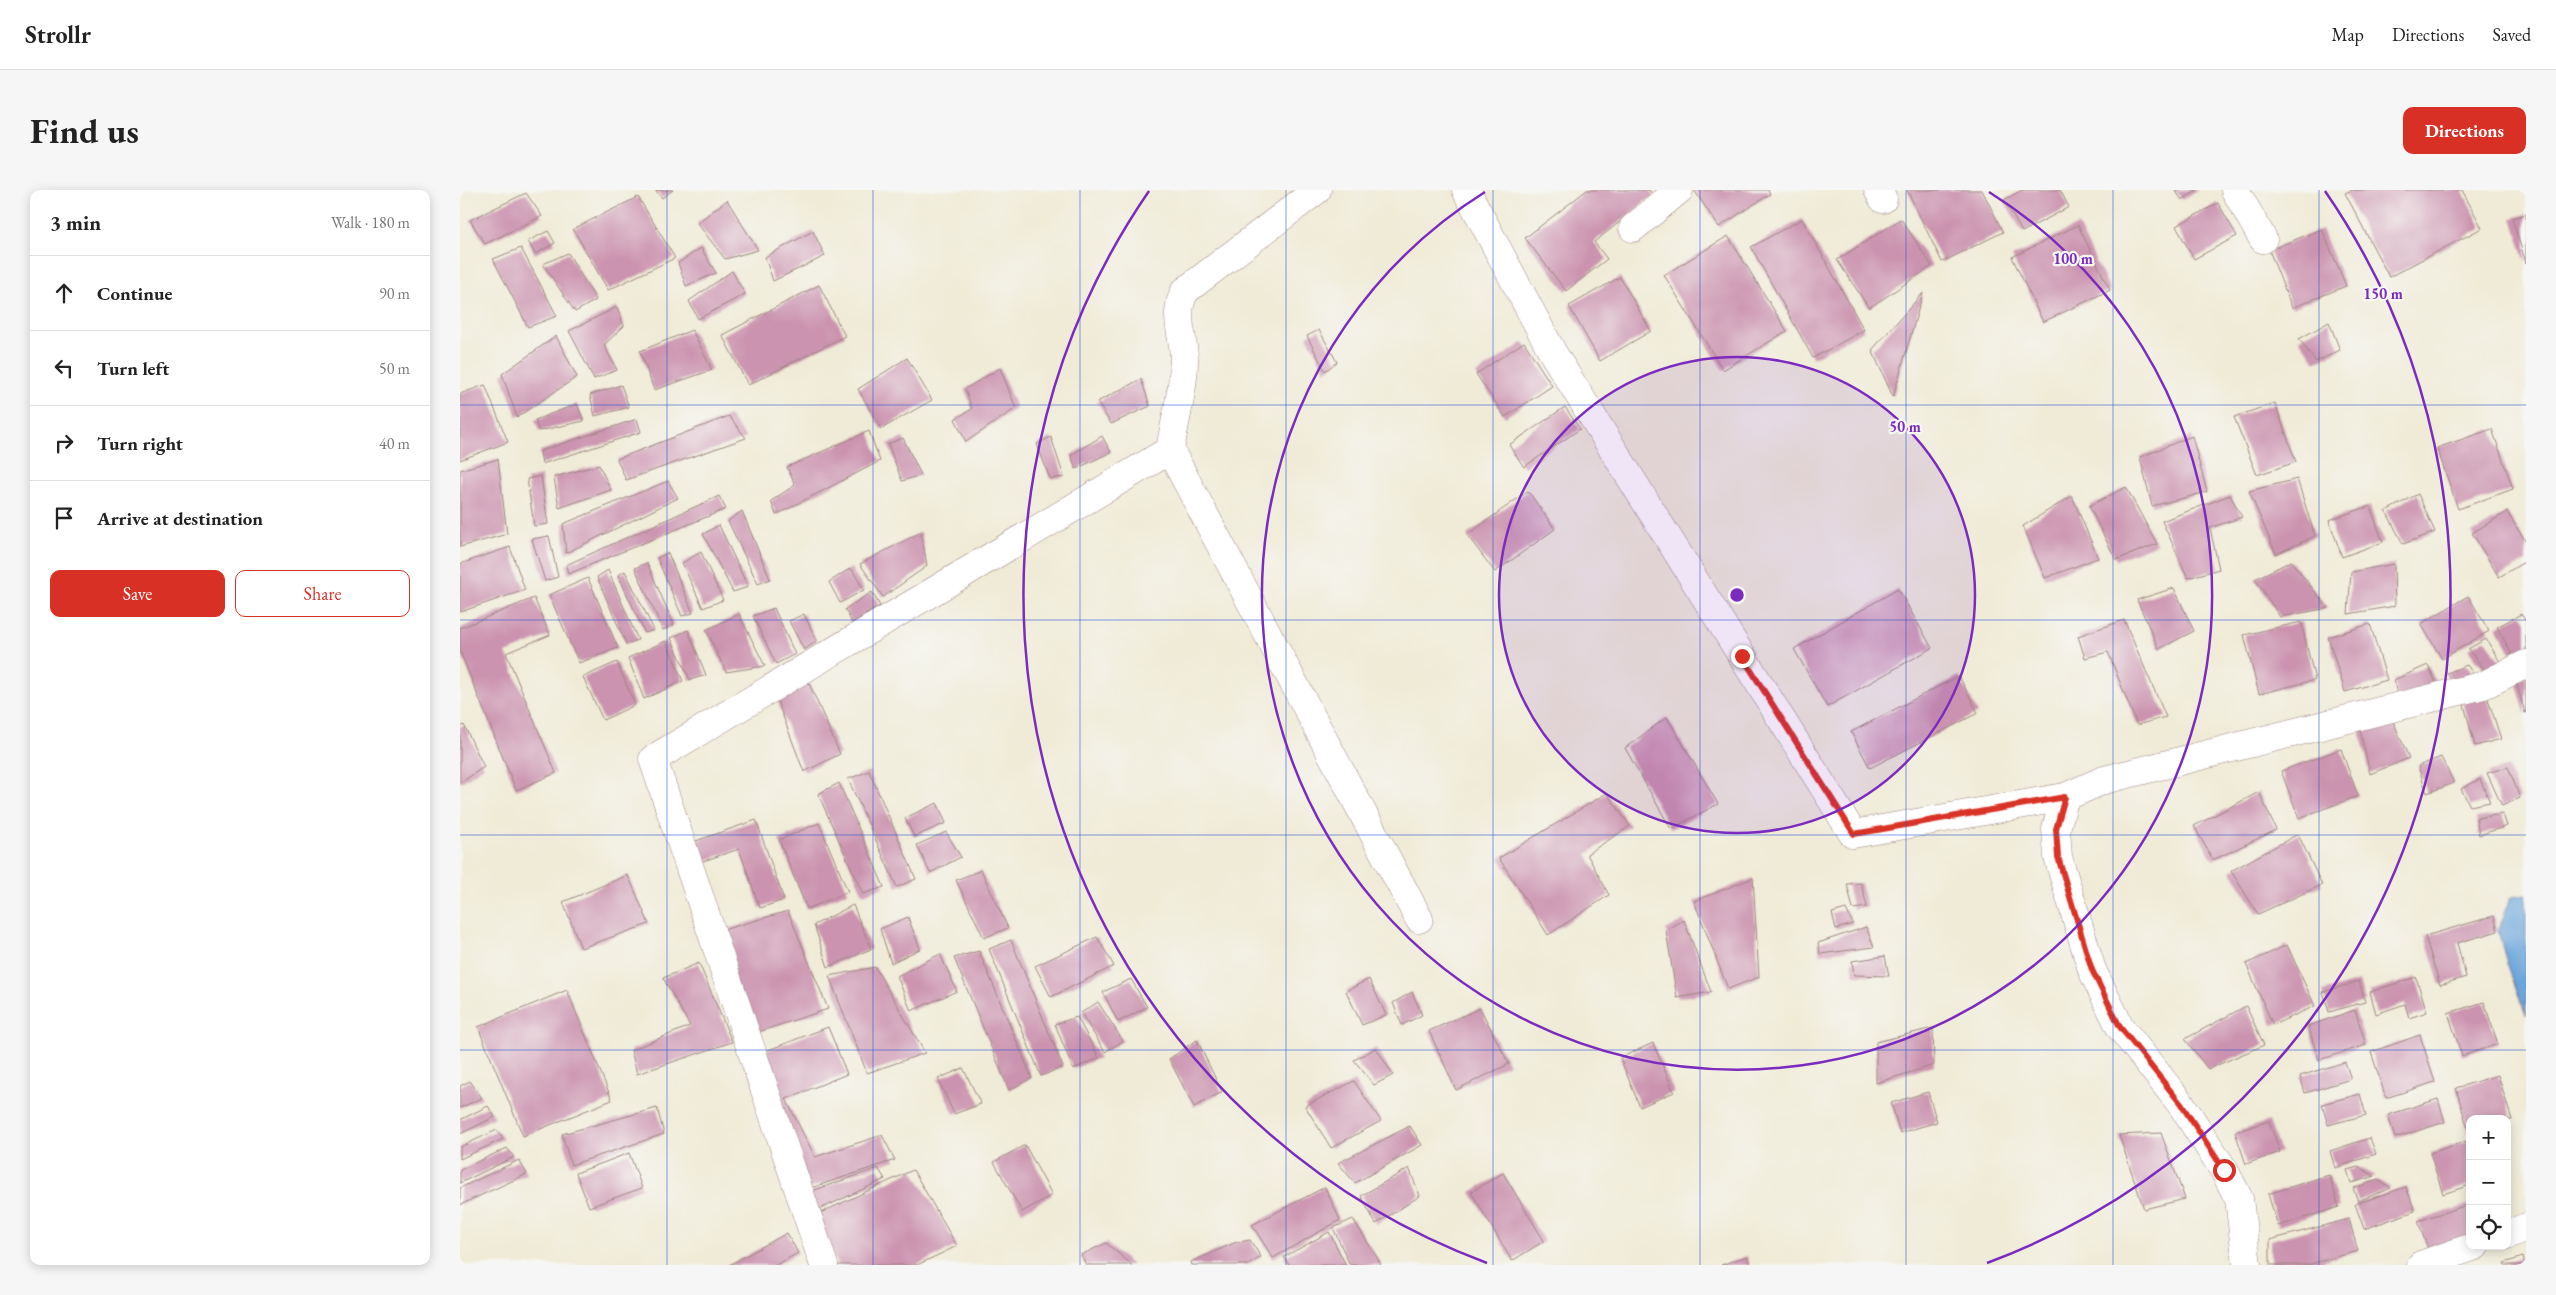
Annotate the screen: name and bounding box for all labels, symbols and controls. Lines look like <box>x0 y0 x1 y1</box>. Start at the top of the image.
text: Strollr <box>25 19 91 50</box>
text: Map <box>2332 23 2364 46</box>
text: Directions <box>2392 23 2464 46</box>
text: Saved <box>2492 23 2531 46</box>
button: Directions <box>2403 107 2526 154</box>
text: Find us <box>30 108 139 153</box>
text: 3 min <box>50 209 101 236</box>
text: Walk · 180 m <box>331 212 410 233</box>
text: 100 m <box>2053 249 2093 268</box>
icon: ahead <box>50 279 78 307</box>
text: Continue <box>97 281 172 306</box>
text: 90 m <box>379 283 410 304</box>
text: 150 m <box>2363 284 2403 303</box>
icon: left <box>50 354 78 382</box>
text: Turn left <box>97 356 169 381</box>
text: 50 m <box>379 358 410 379</box>
text: 50 m <box>1889 417 1921 436</box>
icon: right <box>50 429 78 457</box>
text: Turn right <box>97 431 183 456</box>
text: 40 m <box>379 433 410 454</box>
icon: arrive <box>50 504 78 532</box>
text: Arrive at destination <box>97 506 263 531</box>
button: Save <box>50 570 225 617</box>
button: Share <box>235 570 410 617</box>
centre of rings <box>1728 586 1746 604</box>
route end <box>1731 645 1754 668</box>
map controls <box>2466 1115 2511 1250</box>
button: + <box>2466 1115 2511 1160</box>
route start <box>2213 1159 2236 1182</box>
button: − <box>2466 1160 2511 1205</box>
button: locate <box>2466 1205 2511 1250</box>

